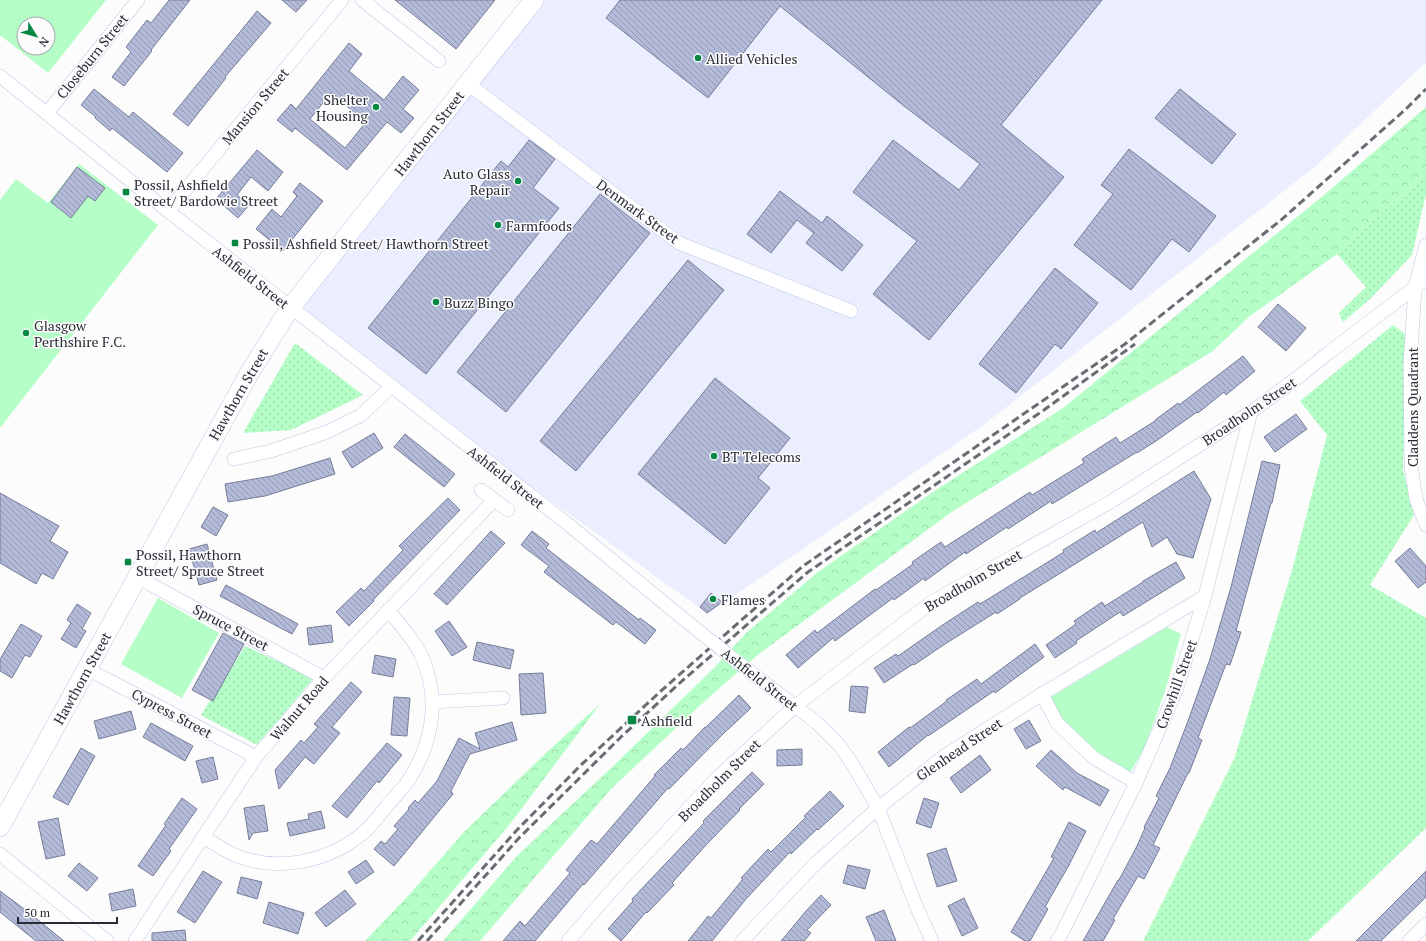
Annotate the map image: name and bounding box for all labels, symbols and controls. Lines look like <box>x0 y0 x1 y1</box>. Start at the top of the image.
street label: Closeburn Street <box>52 9 133 102</box>
north arrow <box>16 16 56 56</box>
text: N <box>35 34 52 50</box>
place label: Allied Vehicles <box>706 49 798 68</box>
marker: Allied Vehicles <box>693 53 703 63</box>
street label: Mansion Street <box>217 63 293 148</box>
street label: Hawthorn Street <box>390 86 469 179</box>
place label: Shelter Housing <box>316 90 369 125</box>
marker: Shelter Housing <box>371 102 381 112</box>
place label: Auto Glass Repair <box>443 164 511 199</box>
place label: Possil, Ashfield Street/ Bardowie Street <box>134 175 279 210</box>
street label: Denmark Street <box>593 175 684 248</box>
marker: Auto Glass Repair <box>513 176 523 186</box>
marker: Possil, Ashfield Street/ Bardowie Street <box>121 187 131 197</box>
place label: Farmfoods <box>506 216 572 235</box>
marker: Farmfoods <box>493 220 503 230</box>
place label: Possil, Ashfield Street/ Hawthorn Street <box>243 234 490 253</box>
marker: Possil, Ashfield Street/ Hawthorn Street <box>230 238 240 248</box>
street label: Ashfield Street <box>209 241 294 313</box>
place label: Buzz Bingo <box>444 293 514 312</box>
marker: Buzz Bingo <box>431 297 441 307</box>
place label: Glasgow Perthshire F.C. <box>34 316 126 351</box>
marker: Glasgow Perthshire F.C. <box>21 328 31 338</box>
street label: Hawthorn Street <box>204 344 272 443</box>
street label: Claddens Quadrant <box>1403 346 1422 467</box>
street label: Broadholm Street <box>1198 372 1300 450</box>
street label: Ashfield Street <box>464 441 549 513</box>
place label: BT Telecoms <box>722 447 801 466</box>
marker: BT Telecoms <box>709 451 719 461</box>
street label: Broadholm Street <box>921 544 1026 616</box>
place label: Possil, Hawthorn Street/ Spruce Street <box>136 545 265 580</box>
marker: Possil, Hawthorn Street/ Spruce Street <box>123 557 133 567</box>
place label: Flames <box>721 590 765 609</box>
marker: Flames <box>708 594 718 604</box>
street label: Spruce Street <box>190 599 273 655</box>
street label: Hawthorn Street <box>49 628 116 728</box>
street label: Crowhill Street <box>1151 636 1201 731</box>
street label: Ashfield Street <box>718 643 803 715</box>
street label: Walnut Road <box>266 672 332 744</box>
street label: Cypress Street <box>128 684 216 743</box>
place label: Ashfield <box>641 711 692 730</box>
street label: Glenhead Street <box>912 713 1006 785</box>
marker: Ashfield <box>626 714 638 726</box>
street label: Broadholm Street <box>674 734 765 825</box>
scale bar <box>18 899 117 925</box>
text: 50 m <box>24 905 51 920</box>

